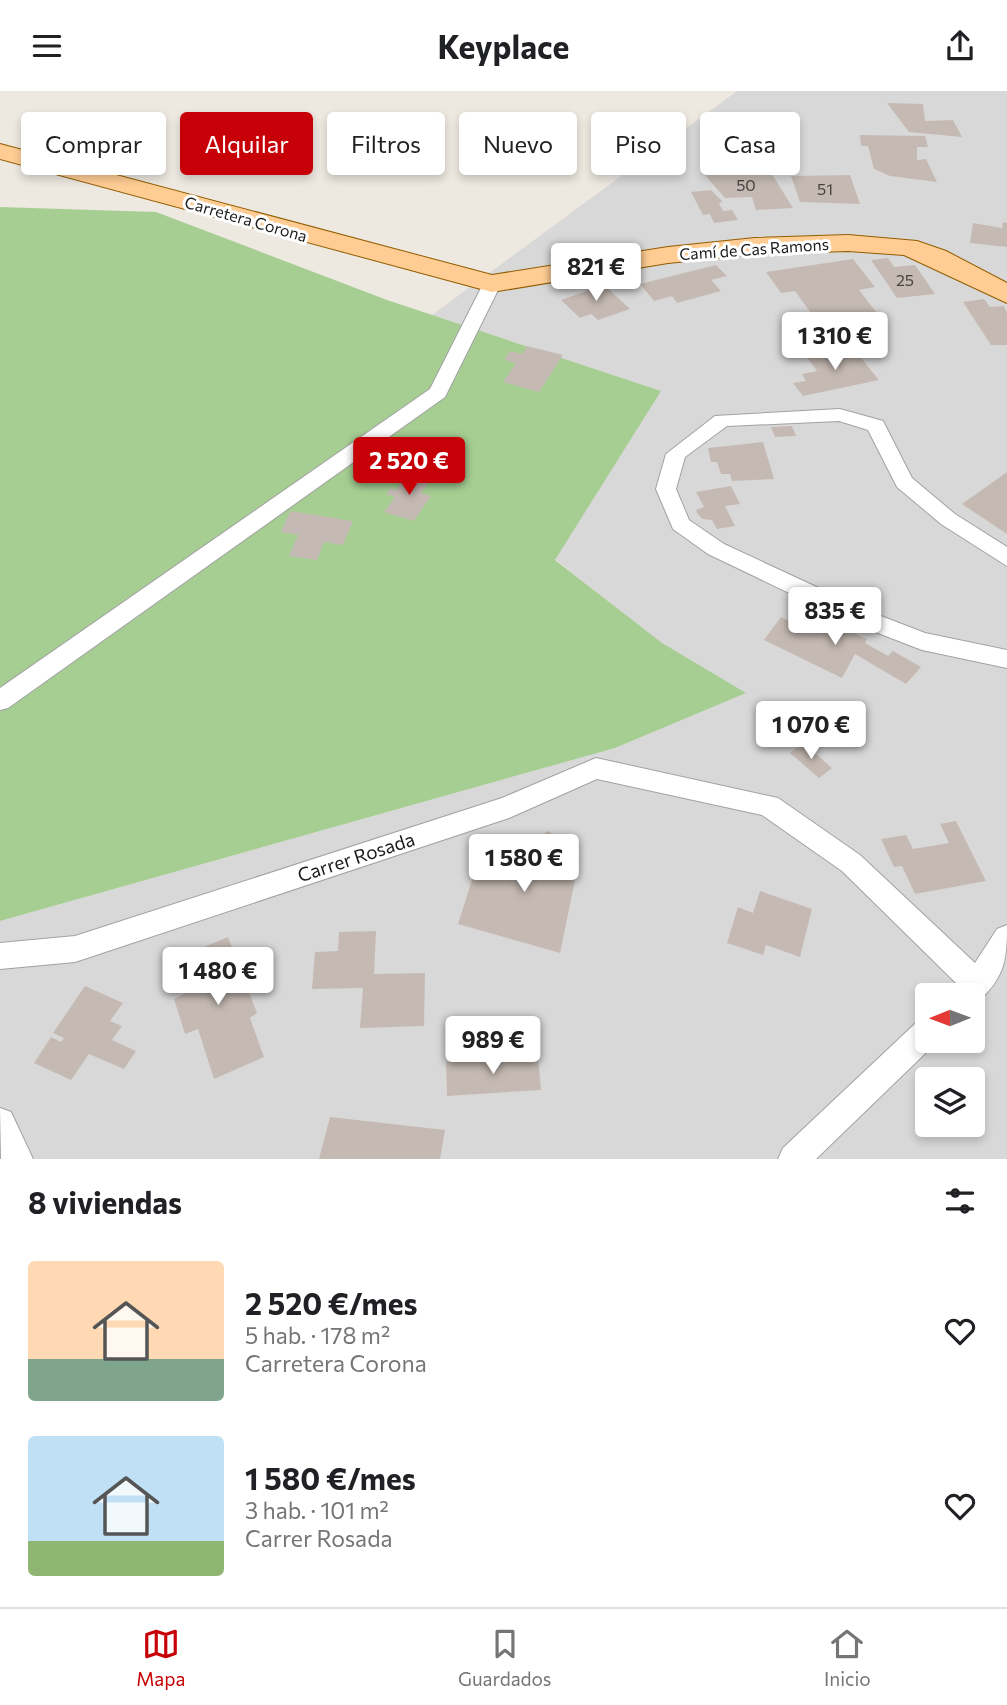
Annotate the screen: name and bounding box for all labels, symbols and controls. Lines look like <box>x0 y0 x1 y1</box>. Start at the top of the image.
text: Keyplace <box>438 26 569 66</box>
icon: menu <box>28 27 66 65</box>
icon: share <box>941 27 979 65</box>
chip: Comprar <box>21 112 166 175</box>
chip: Alquilar <box>180 112 313 175</box>
chip: Filtros <box>327 112 445 175</box>
chip: Nuevo <box>459 112 577 175</box>
chip: Piso <box>591 112 686 175</box>
chip: Casa <box>700 112 800 175</box>
house number: 50 <box>736 175 756 194</box>
house number: 51 <box>817 179 833 198</box>
street label: Carretera Corona <box>183 192 310 245</box>
street label: Camí de Cas Ramons <box>679 234 829 263</box>
pin: 821 € <box>547 243 645 303</box>
text: 821 € <box>567 252 625 280</box>
house number: 25 <box>896 270 914 289</box>
pin: 1 310 € <box>770 313 900 372</box>
text: 1 310 € <box>798 321 872 349</box>
pin: 2 520 € <box>344 437 474 497</box>
text: 2 520 € <box>369 446 449 474</box>
pin: 835 € <box>786 587 884 647</box>
text: 835 € <box>804 596 866 624</box>
pin: 1 070 € <box>746 701 876 761</box>
text: 1 070 € <box>772 710 850 738</box>
street label: Carrer Rosada <box>294 827 417 886</box>
pin: 1 580 € <box>459 835 589 894</box>
text: 1 580 € <box>485 843 563 871</box>
pin: 1 480 € <box>153 947 283 1007</box>
text: 1 480 € <box>178 956 258 984</box>
north arrow <box>915 983 985 1053</box>
map controls <box>915 983 985 1137</box>
pin: 989 € <box>444 1017 542 1076</box>
text: 989 € <box>461 1025 525 1053</box>
button: layers <box>915 1067 985 1137</box>
icon: filters <box>941 1182 979 1220</box>
text: 8 viviendas <box>28 1183 182 1220</box>
text: 2 520 €/mes <box>245 1284 418 1321</box>
icon: home <box>84 1289 168 1373</box>
icon: heart <box>941 1312 979 1350</box>
text: 5 hab. · 178 m² <box>245 1321 390 1349</box>
text: Carretera Corona <box>245 1349 427 1377</box>
text: 1 580 €/mes <box>245 1459 416 1496</box>
icon: home <box>84 1464 168 1548</box>
icon: heart <box>941 1487 979 1525</box>
text: 3 hab. · 101 m² <box>245 1496 389 1524</box>
text: Carrer Rosada <box>245 1524 392 1552</box>
tab: Mapa <box>136 1625 185 1690</box>
tab: Guardados <box>458 1625 551 1690</box>
tab: Inicio <box>824 1625 871 1690</box>

